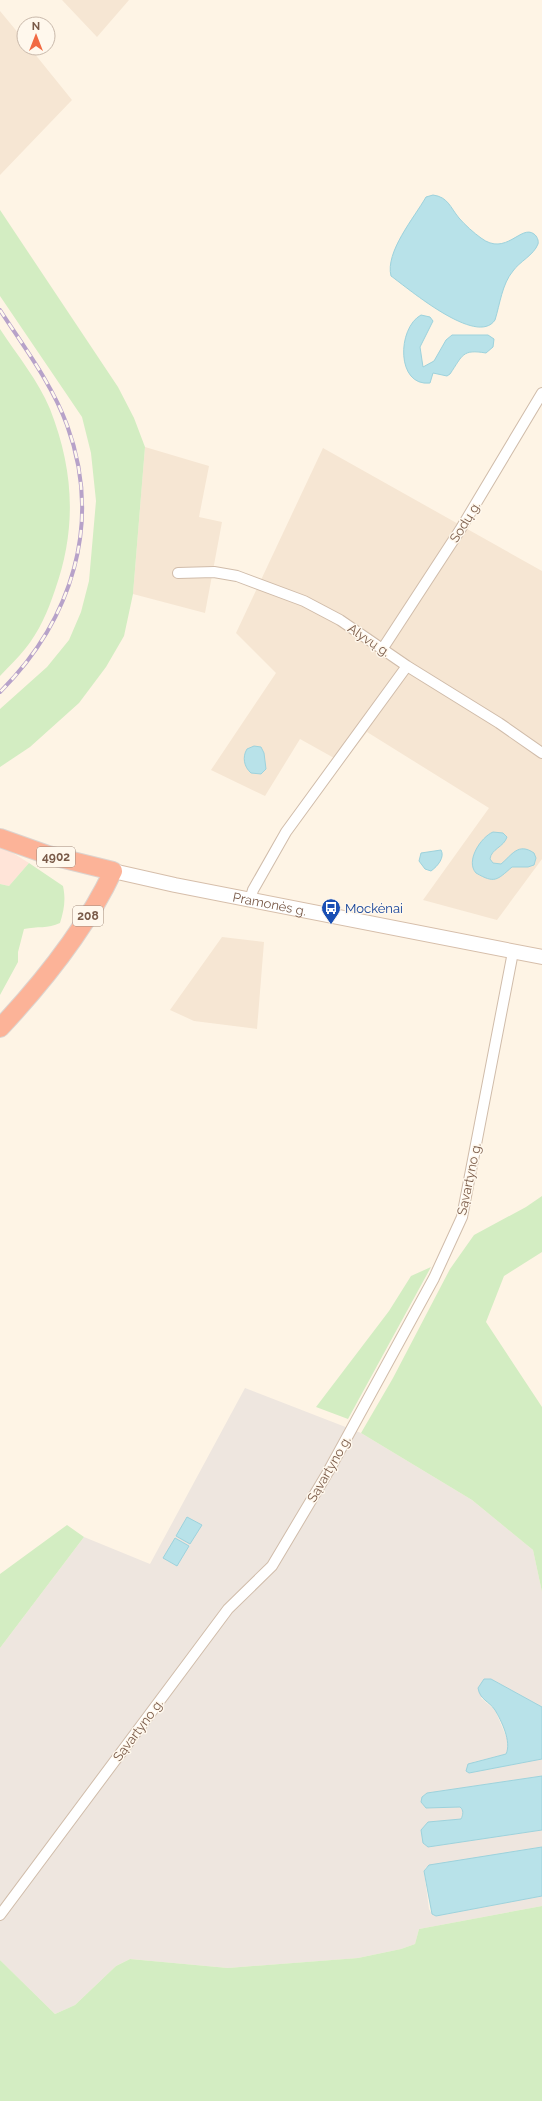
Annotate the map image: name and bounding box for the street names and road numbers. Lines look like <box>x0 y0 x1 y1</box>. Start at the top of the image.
street label: Sodų g. <box>447 499 483 545</box>
street label: Alyvų g. <box>345 620 393 660</box>
road number: 4902 <box>37 847 75 867</box>
street label: Pramonės g. <box>231 889 308 918</box>
road number: 208 <box>73 906 103 926</box>
street label: Sąvartyno g. <box>454 1141 484 1217</box>
street label: Sąvartyno g. <box>304 1433 354 1505</box>
street label: Sąvartyno g. <box>110 1696 166 1764</box>

